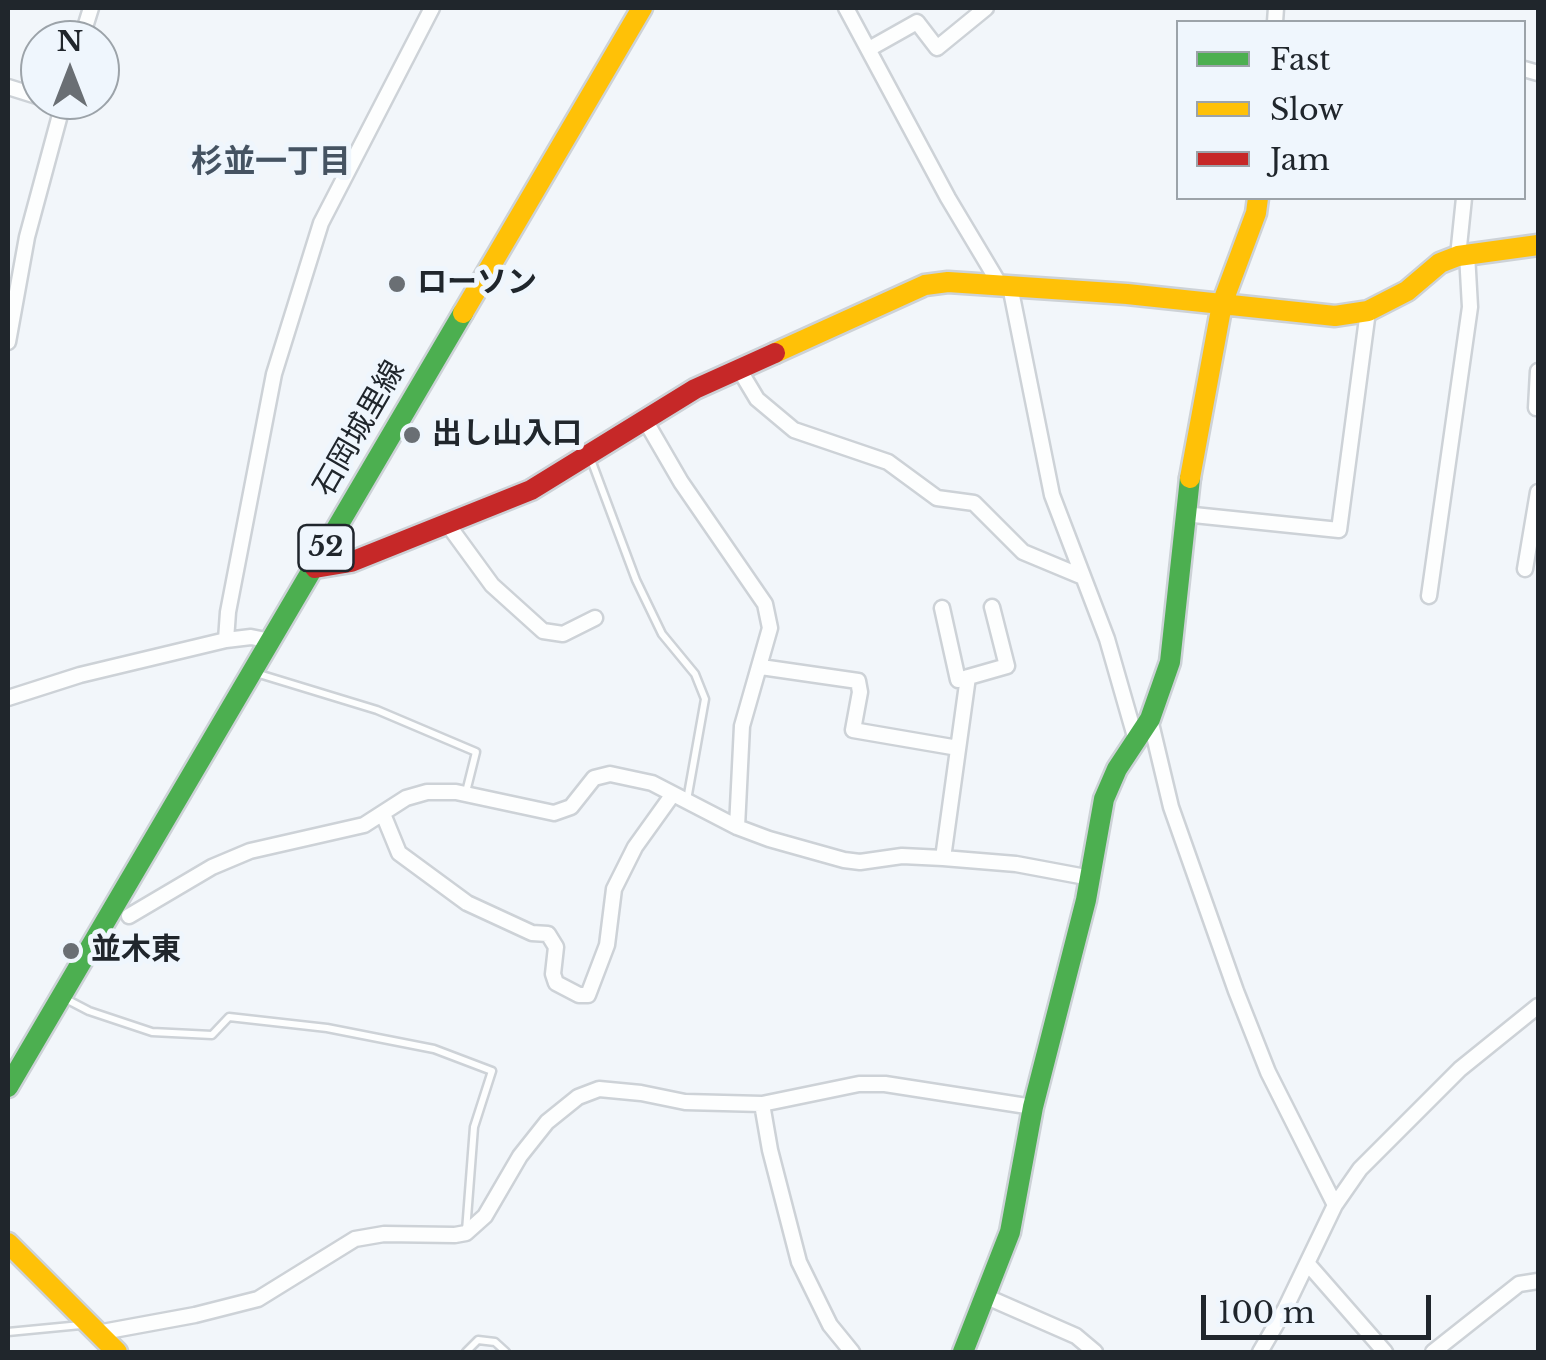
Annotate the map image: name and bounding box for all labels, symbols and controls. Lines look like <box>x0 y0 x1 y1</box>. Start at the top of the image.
north arrow <box>20 20 120 120</box>
legend <box>1176 20 1526 200</box>
text: N <box>57 24 83 59</box>
text: Fast <box>1270 41 1331 78</box>
text: Slow <box>1270 91 1344 128</box>
text: Jam <box>1270 141 1330 178</box>
district label: 杉並一丁目 <box>191 144 351 182</box>
place label: ローソン <box>417 266 537 302</box>
marker: ローソン <box>386 273 408 295</box>
street label: 石岡城里線 <box>307 355 413 503</box>
place label: 出し山入口 <box>432 417 582 453</box>
marker: 出し山入口 <box>401 424 423 446</box>
road number: 52 <box>298 525 354 571</box>
place label: 並木東 <box>91 933 181 969</box>
marker: 並木東 <box>60 940 82 962</box>
scale bar <box>1206 1275 1436 1337</box>
text: 100 m <box>1218 1294 1315 1331</box>

